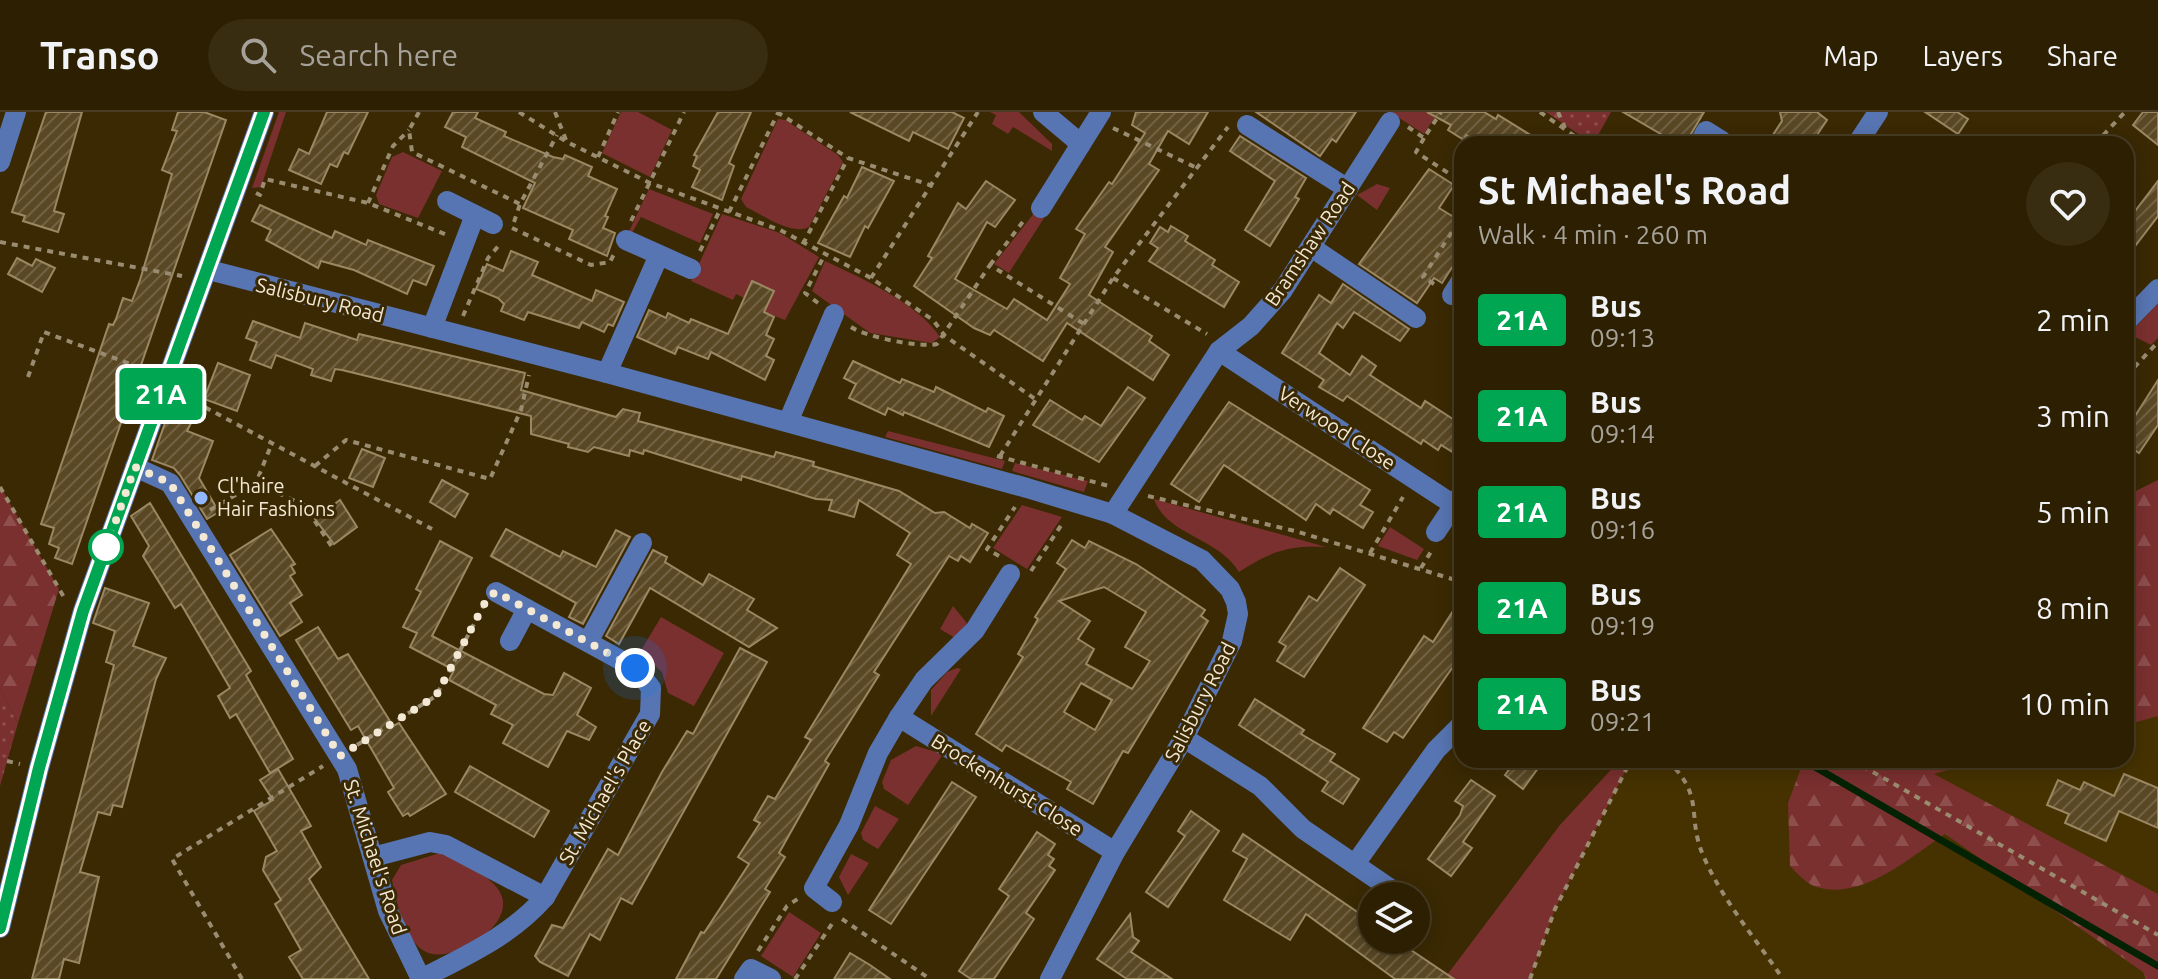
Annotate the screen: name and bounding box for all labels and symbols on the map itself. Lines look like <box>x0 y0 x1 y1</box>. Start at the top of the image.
street label: Bramshaw Road <box>1260 177 1359 310</box>
street label: Salisbury Road <box>254 273 386 327</box>
line badge: 21A <box>115 368 207 420</box>
street label: Verwood Close <box>1274 381 1400 474</box>
place label: Cl'haire Hair Fashions <box>217 474 335 520</box>
marker: Cl'haire Hair Fashions <box>192 489 210 507</box>
unlabelled marker <box>89 530 123 564</box>
street label: Salisbury Road <box>1160 638 1240 765</box>
your location <box>615 648 655 688</box>
street label: St. Michael's Place <box>554 715 655 868</box>
street label: Brockenhurst Close <box>927 729 1087 840</box>
street label: St. Michael's Road <box>340 776 411 937</box>

